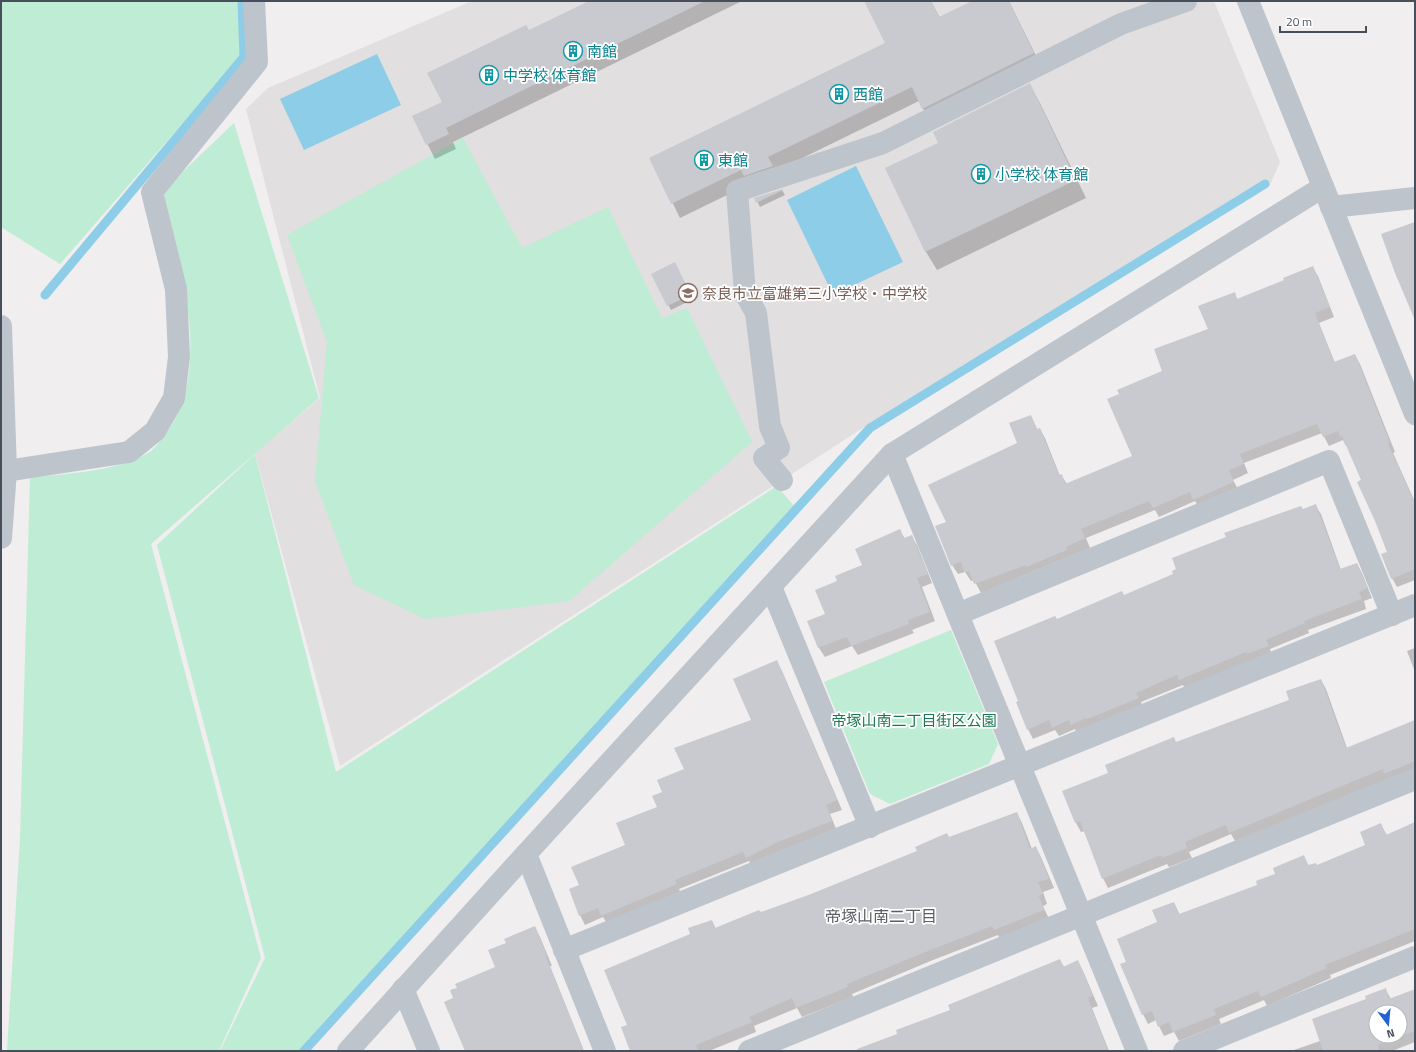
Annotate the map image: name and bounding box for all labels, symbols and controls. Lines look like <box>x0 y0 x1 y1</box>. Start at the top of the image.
scale bar <box>1280 8 1366 34</box>
text: 20 m <box>1286 12 1312 31</box>
building icon: 南館 <box>562 40 584 62</box>
place label: 南館 <box>587 40 617 63</box>
building icon: 中学校 体育館 <box>478 64 500 86</box>
place label: 中学校 体育館 <box>503 64 596 87</box>
building icon: 西館 <box>828 83 850 105</box>
place label: 西館 <box>853 83 883 106</box>
building icon: 東館 <box>693 149 715 171</box>
place label: 東館 <box>718 149 748 172</box>
building icon: 小学校 体育館 <box>970 163 992 185</box>
place label: 小学校 体育館 <box>995 163 1088 186</box>
school or university icon: 奈良市立富雄第三小学校・中学校 <box>677 282 699 304</box>
place label: 奈良市立富雄第三小学校・中学校 <box>702 282 927 305</box>
park label: 帝塚山南二丁目街区公園 <box>831 709 997 732</box>
district label: 帝塚山南二丁目 <box>825 904 937 928</box>
north arrow <box>1368 1004 1408 1044</box>
text: N <box>1385 1025 1397 1042</box>

